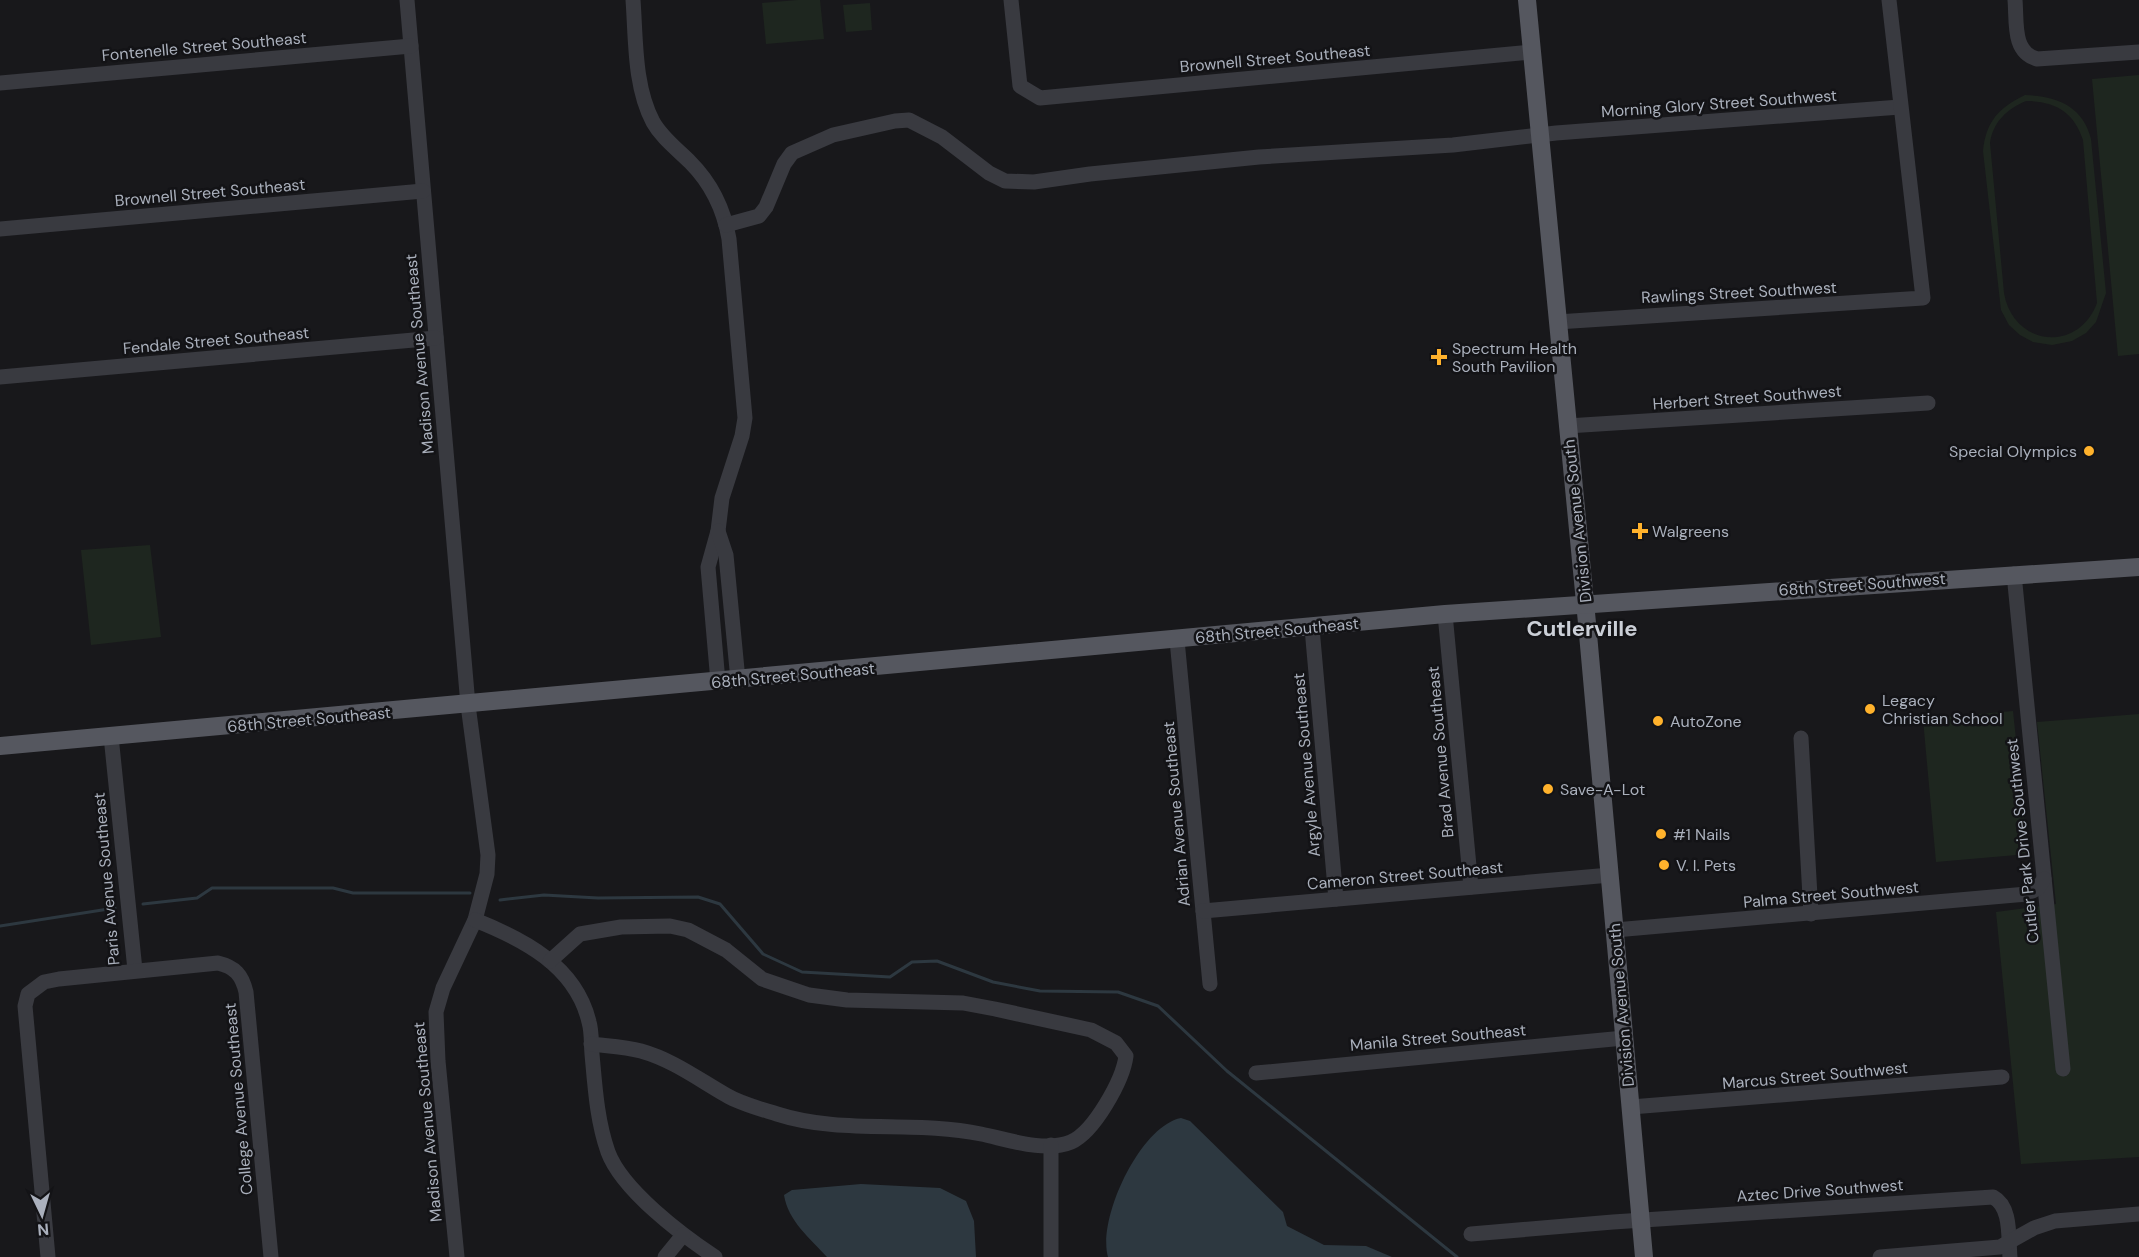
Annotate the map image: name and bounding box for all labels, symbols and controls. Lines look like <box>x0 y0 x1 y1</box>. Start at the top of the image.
street label: Fontenelle Street Southeast <box>101 27 307 66</box>
street label: Brownell Street Southeast <box>1179 40 1371 77</box>
street label: Morning Glory Street Southwest <box>1600 85 1838 122</box>
street label: Brownell Street Southeast <box>114 174 306 211</box>
street label: Madison Avenue Southeast <box>400 253 439 455</box>
street label: Rawlings Street Southwest <box>1641 277 1837 308</box>
street label: Fendale Street Southeast <box>122 322 310 359</box>
place label: Spectrum Health South Pavilion <box>1452 338 1577 377</box>
marker: Spectrum Health South Pavilion <box>1430 348 1448 366</box>
street label: Herbert Street Southwest <box>1652 380 1842 415</box>
street label: Division Avenue South <box>1558 438 1597 604</box>
place label: Special Olympics <box>1949 441 2077 462</box>
marker: Special Olympics <box>2082 444 2096 458</box>
place label: Walgreens <box>1652 521 1729 542</box>
marker: Walgreens <box>1633 524 1647 538</box>
street label: 68th Street Southwest <box>1778 568 1946 601</box>
street label: 68th Street Southeast <box>1194 613 1360 648</box>
district label: Cutlerville <box>1527 614 1637 643</box>
street label: 68th Street Southeast <box>710 658 876 693</box>
street label: Brad Avenue Southeast <box>1423 665 1458 839</box>
street label: Argyle Avenue Southeast <box>1288 672 1325 858</box>
place label: Legacy Christian School <box>1882 690 2003 729</box>
street label: 68th Street Southeast <box>226 702 392 737</box>
marker: Legacy Christian School <box>1863 702 1877 716</box>
place label: AutoZone <box>1670 711 1742 732</box>
marker: AutoZone <box>1651 714 1665 728</box>
street label: Adrian Avenue Southeast <box>1158 720 1195 907</box>
street label: Cutler Park Drive Southwest <box>2001 737 2044 945</box>
place label: Save-A-Lot <box>1560 779 1645 800</box>
marker: Save-A-Lot <box>1541 782 1555 796</box>
street label: Paris Avenue Southeast <box>88 792 125 966</box>
place label: #1 Nails <box>1673 824 1730 845</box>
marker: #1 Nails <box>1654 827 1668 841</box>
place label: V. I. Pets <box>1676 855 1736 876</box>
street label: Cameron Street Southeast <box>1306 856 1504 895</box>
marker: V. I. Pets <box>1657 858 1671 872</box>
street label: Palma Street Southwest <box>1742 876 1920 913</box>
street label: Division Avenue South <box>1604 922 1639 1088</box>
street label: College Avenue Southeast <box>220 1002 257 1196</box>
street label: Manila Street Southeast <box>1349 1019 1527 1056</box>
street label: Madison Avenue Southeast <box>408 1021 447 1223</box>
street label: Marcus Street Southwest <box>1721 1057 1909 1094</box>
street label: Aztec Drive Southwest <box>1736 1174 1904 1207</box>
north arrow <box>12 1185 72 1245</box>
text: N <box>37 1218 50 1240</box>

